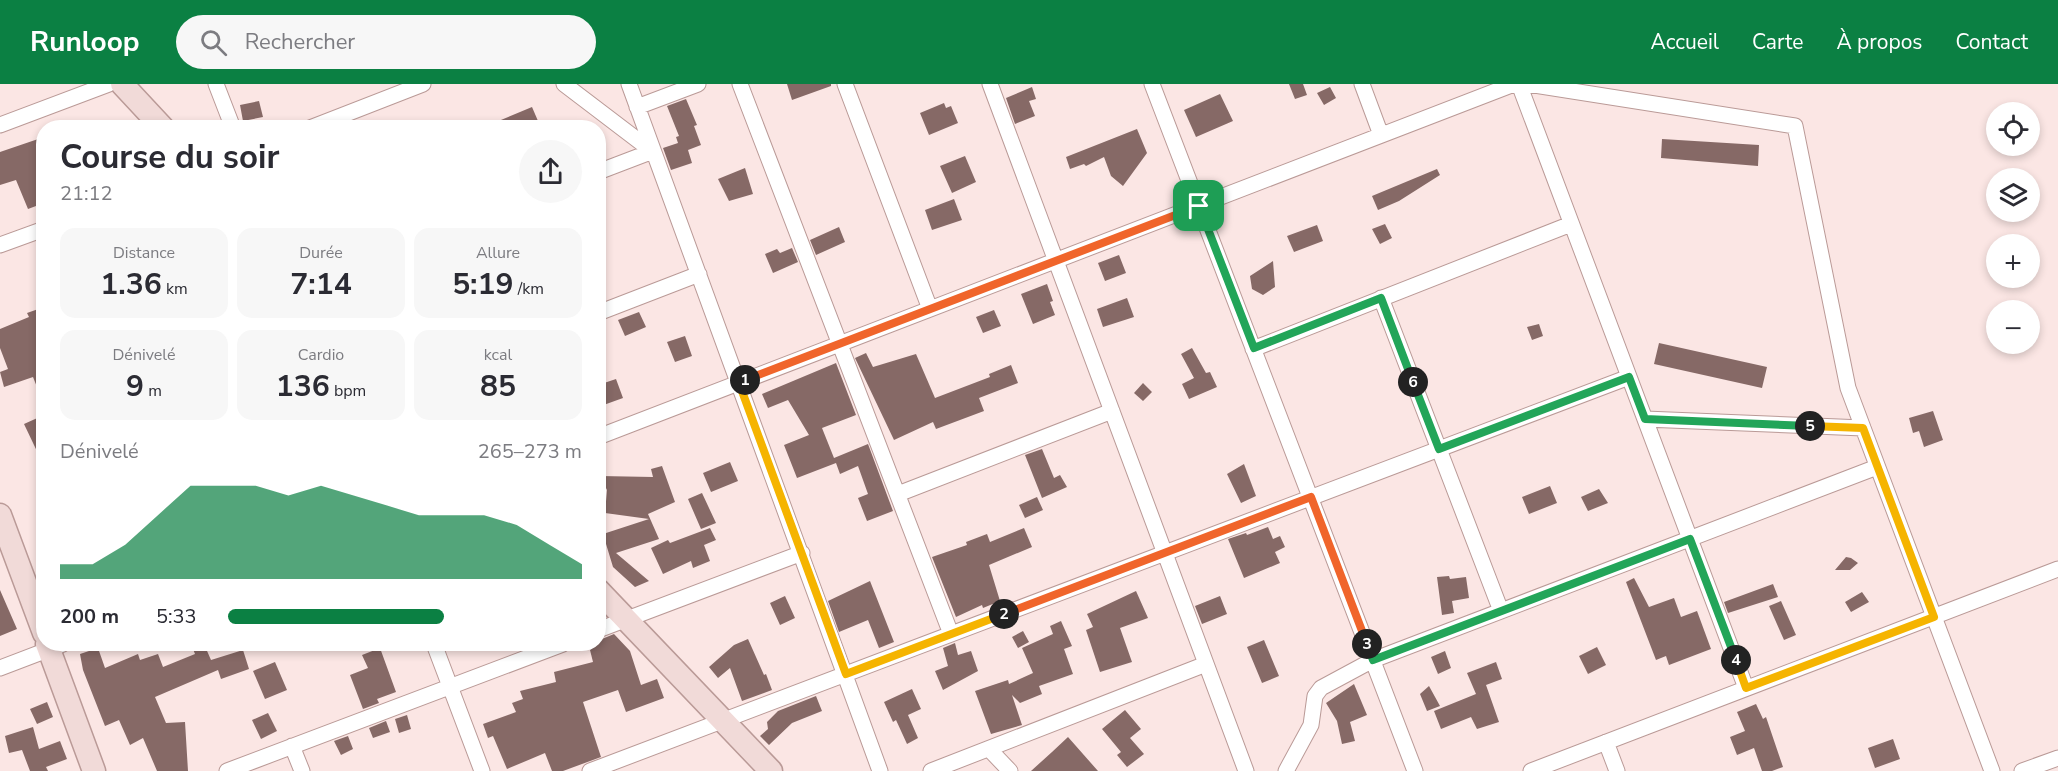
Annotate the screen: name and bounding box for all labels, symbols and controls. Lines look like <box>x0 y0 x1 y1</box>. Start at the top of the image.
search box <box>176 15 596 69</box>
text: Runloop <box>30 23 140 61</box>
icon: search <box>197 26 230 59</box>
text: Rechercher <box>245 27 355 57</box>
text: Accueil <box>1650 28 1719 56</box>
text: Carte <box>1752 28 1803 56</box>
text: À propos <box>1836 28 1922 56</box>
text: Contact <box>1955 28 2028 56</box>
map controls <box>1986 102 2040 354</box>
button: locate <box>1986 102 2040 156</box>
text: Course du soir <box>60 135 279 180</box>
button: share <box>519 140 582 203</box>
button: layers <box>1986 168 2040 222</box>
text: 21:12 <box>60 180 113 207</box>
pin <box>1173 180 1224 231</box>
icon: arrive <box>1182 189 1215 222</box>
button: + <box>1986 234 2040 288</box>
text: Distance <box>113 242 175 264</box>
text: Durée <box>299 242 343 264</box>
text: Allure <box>476 242 520 264</box>
text: 1.36 <box>100 264 162 305</box>
text: 7:14 <box>290 264 352 305</box>
text: 5:19 <box>452 264 514 305</box>
text: km <box>162 278 188 300</box>
text: /km <box>514 278 544 300</box>
button: − <box>1986 300 2040 354</box>
text: Dénivelé <box>113 344 176 366</box>
text: Cardio <box>298 344 344 366</box>
text: kcal <box>484 344 512 366</box>
pin: 1 <box>730 365 760 395</box>
text: 9 <box>126 366 144 407</box>
text: 136 <box>276 366 330 407</box>
text: 85 <box>480 366 516 407</box>
pin: 6 <box>1398 367 1428 397</box>
text: 1 <box>740 369 750 391</box>
text: 6 <box>1408 371 1418 393</box>
text: m <box>144 380 162 402</box>
text: bpm <box>330 380 366 402</box>
pin: 5 <box>1795 411 1825 441</box>
text: 5 <box>1805 415 1815 437</box>
text: Dénivelé <box>60 438 139 465</box>
text: 265–273 m <box>478 438 582 465</box>
pin: 2 <box>989 599 1019 629</box>
text: 200 m <box>60 603 119 630</box>
text: 5:33 <box>156 603 197 630</box>
text: 2 <box>999 603 1009 625</box>
pin: 3 <box>1352 629 1382 659</box>
text: 3 <box>1362 633 1372 655</box>
pin: 4 <box>1721 645 1751 675</box>
text: 4 <box>1731 649 1741 671</box>

